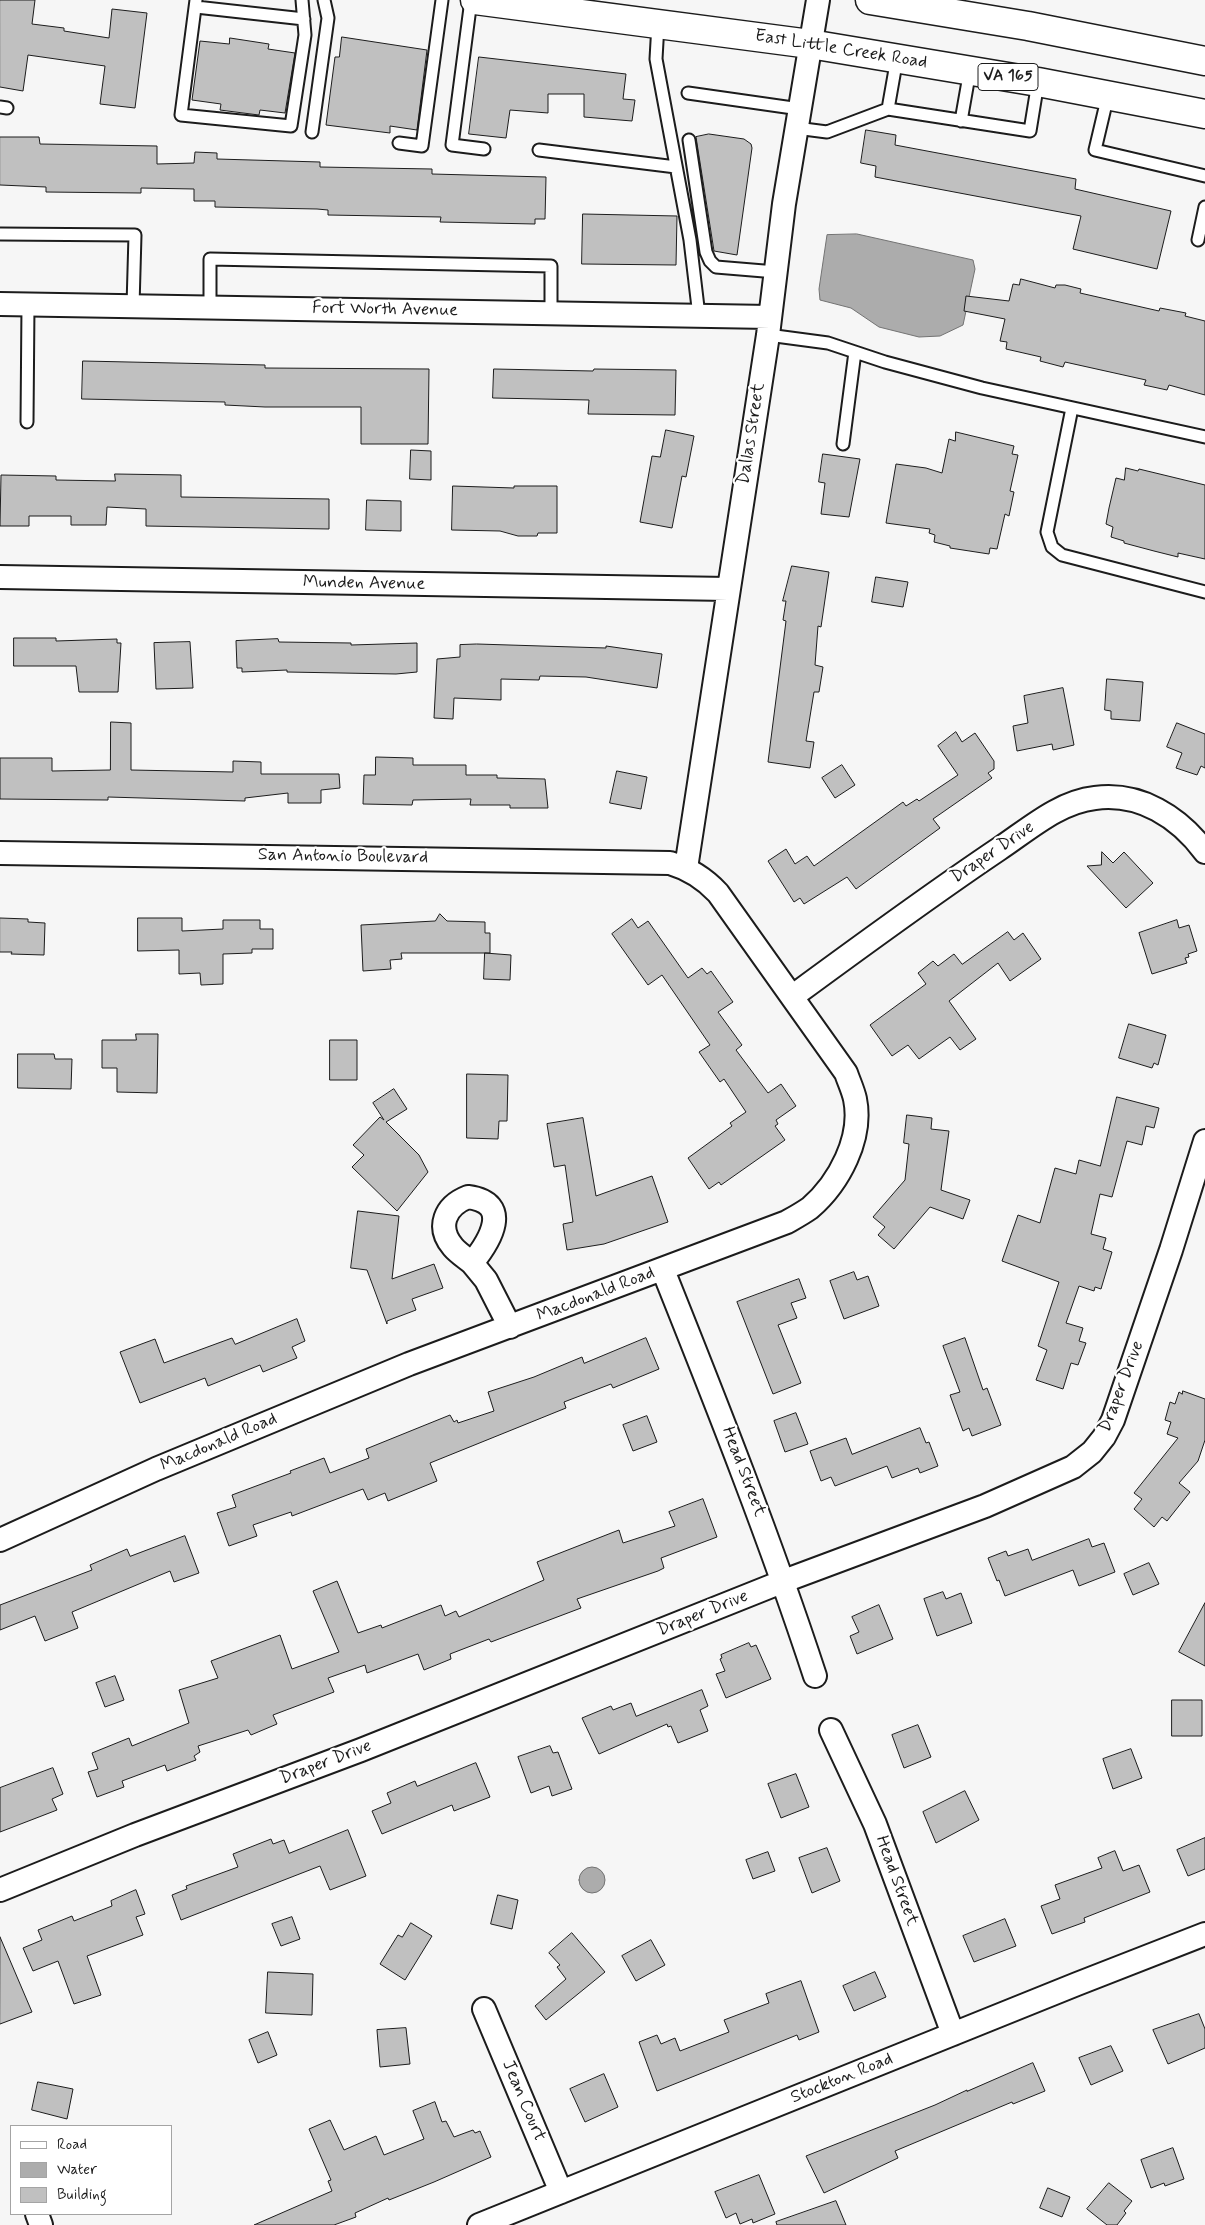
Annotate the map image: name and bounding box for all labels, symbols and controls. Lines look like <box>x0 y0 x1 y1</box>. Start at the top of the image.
street label: East Little Creek Road <box>753 26 929 74</box>
road number: VA 165 <box>978 64 1038 90</box>
street label: Fort Worth Avenue <box>312 298 458 322</box>
street label: Dallas Street <box>733 382 771 486</box>
street label: Munden Avenue <box>303 572 425 596</box>
street label: Draper Drive <box>947 817 1039 889</box>
street label: San Antonio Boulevard <box>258 845 428 869</box>
street label: Macdonald Road <box>534 1263 658 1327</box>
street label: Draper Drive <box>1095 1338 1149 1436</box>
street label: Macdonald Road <box>157 1409 281 1477</box>
street label: Head Street <box>716 1424 770 1520</box>
street label: Draper Drive <box>654 1586 752 1642</box>
street label: Draper Drive <box>277 1736 375 1790</box>
street label: Head Street <box>870 1833 922 1929</box>
street label: Stockton Road <box>788 2049 896 2109</box>
street label: Jean Court <box>496 2057 550 2145</box>
legend <box>10 2125 172 2215</box>
text: Road <box>57 2135 87 2155</box>
text: Water <box>57 2160 97 2180</box>
text: Building <box>57 2185 107 2205</box>

